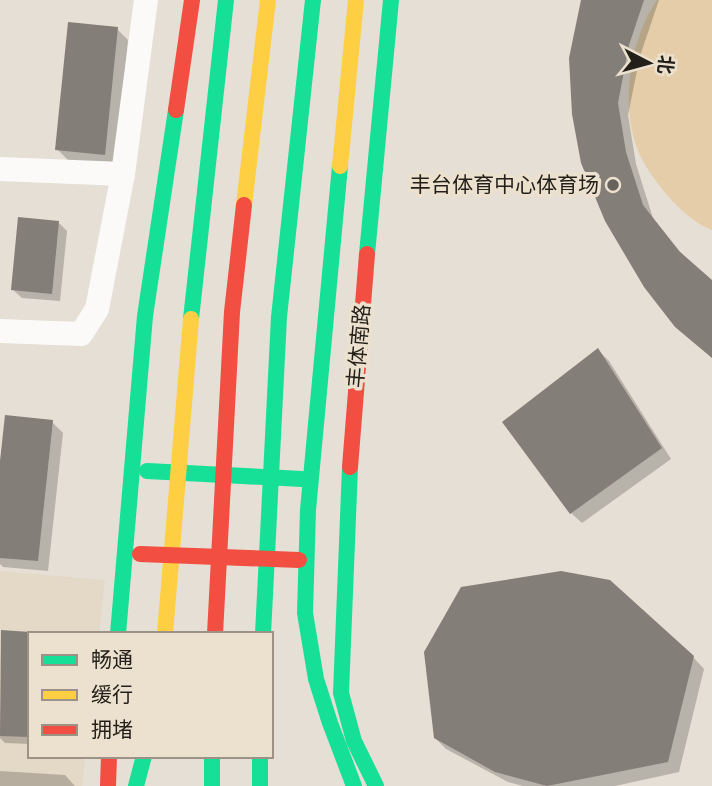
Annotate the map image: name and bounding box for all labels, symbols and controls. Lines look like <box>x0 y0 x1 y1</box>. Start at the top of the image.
north arrow <box>614 28 684 98</box>
text: 北 <box>653 54 678 75</box>
place label: 丰台体育中心体育场 <box>410 173 599 197</box>
marker: 丰台体育中心体育场 <box>605 177 621 193</box>
street label: 丰体南路 <box>343 303 375 389</box>
legend <box>28 632 273 758</box>
text: 畅通 <box>91 648 133 672</box>
text: 缓行 <box>91 683 133 707</box>
text: 拥堵 <box>91 718 133 742</box>

